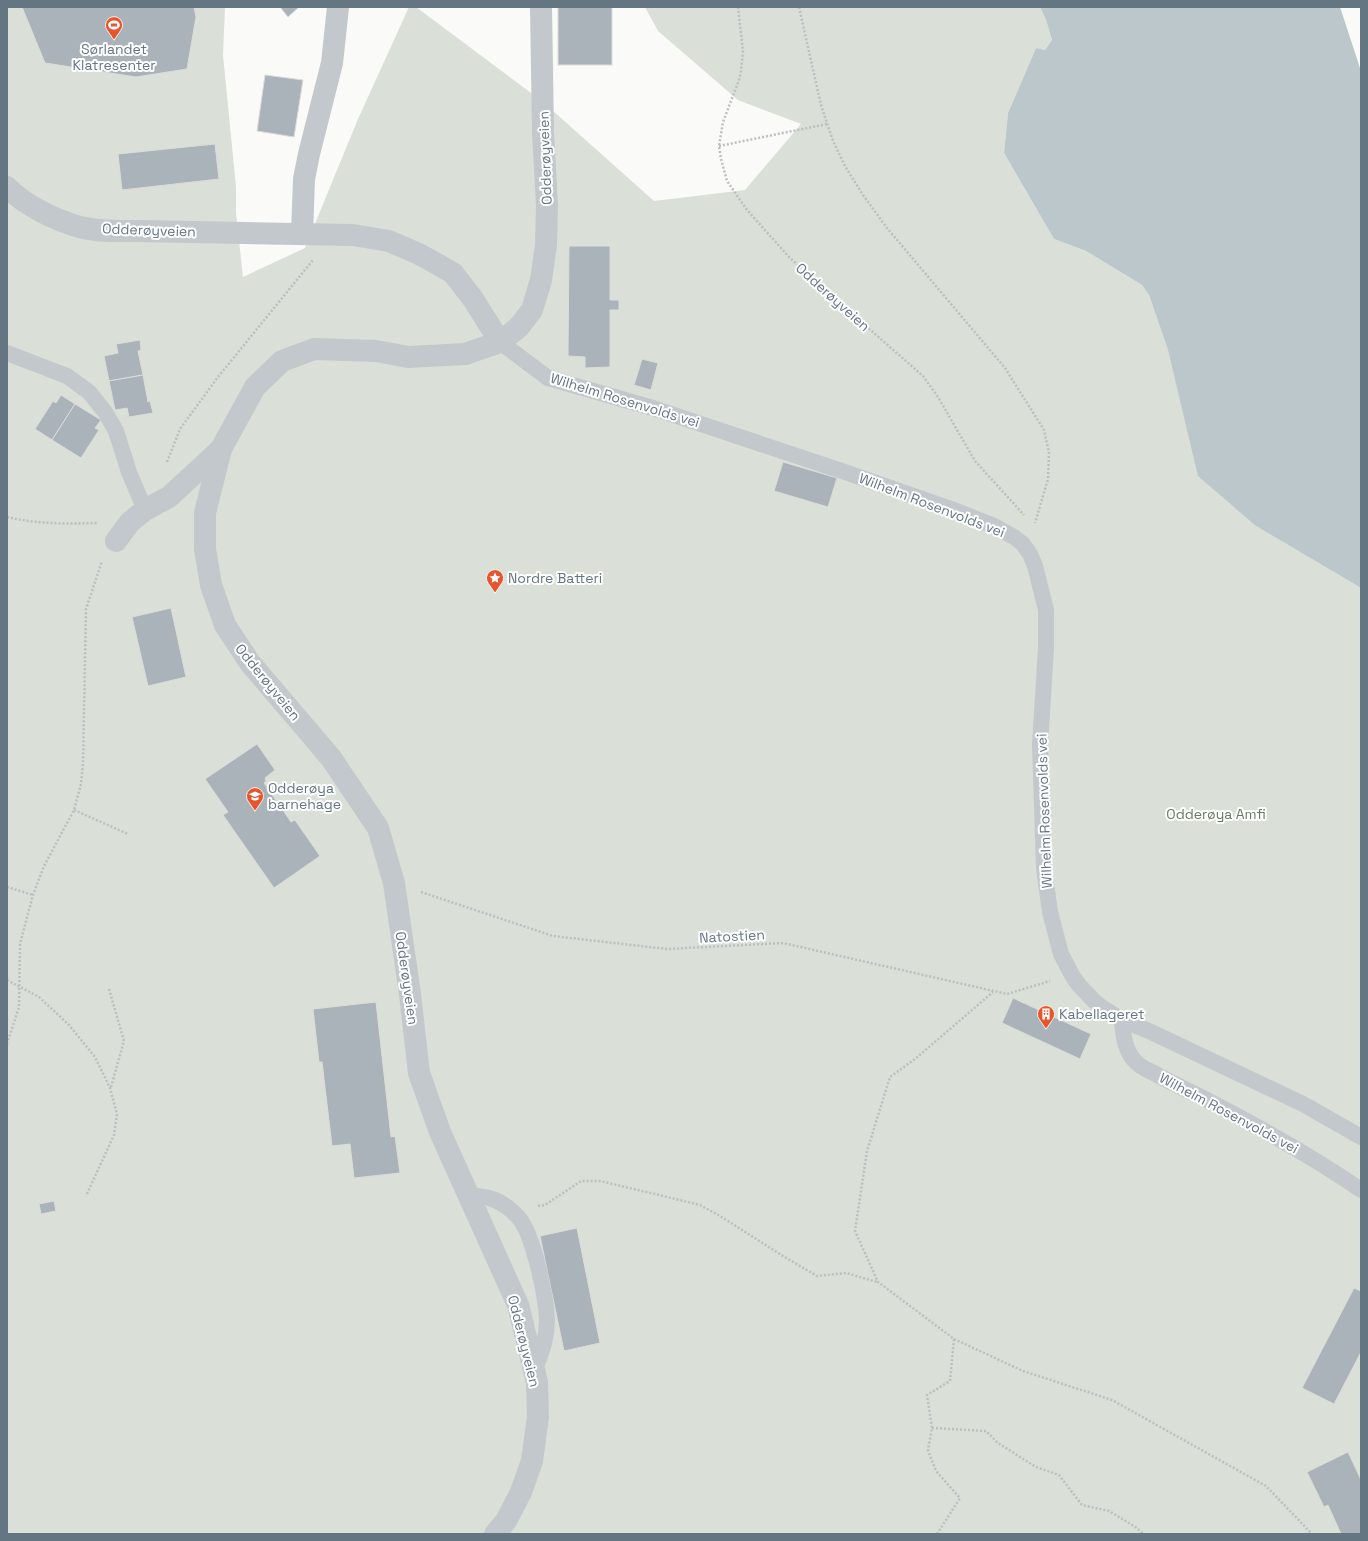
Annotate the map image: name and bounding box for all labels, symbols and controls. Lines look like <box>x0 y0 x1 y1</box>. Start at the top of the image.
sports icon: Sørlandet Klatresenter <box>104 15 124 40</box>
place label: Sørlandet Klatresenter <box>72 40 156 74</box>
street label: Odderøyveien <box>534 111 556 205</box>
street label: Odderøyveien <box>102 219 196 241</box>
street label: Odderøyveien <box>792 259 874 335</box>
street label: Wilhelm Rosenvolds vei <box>548 369 702 431</box>
street label: Wilhelm Rosenvolds vei <box>856 469 1008 541</box>
place icon: Nordre Batteri <box>485 568 505 593</box>
place label: Nordre Batteri <box>508 569 602 587</box>
street label: Odderøyveien <box>231 640 305 724</box>
street label: Wilhelm Rosenvolds vei <box>1032 733 1056 889</box>
place label: Odderøya barnehage <box>268 779 341 813</box>
school or university icon: Odderøya barnehage <box>245 786 265 811</box>
park label: Odderøya Amfi <box>1166 805 1266 823</box>
street label: Natostien <box>699 925 765 947</box>
street label: Odderøyveien <box>392 930 422 1026</box>
building icon: Kabellageret <box>1036 1004 1056 1029</box>
place label: Kabellageret <box>1059 1005 1144 1023</box>
street label: Wilhelm Rosenvolds vei <box>1156 1069 1302 1157</box>
street label: Odderøyveien <box>504 1293 544 1389</box>

